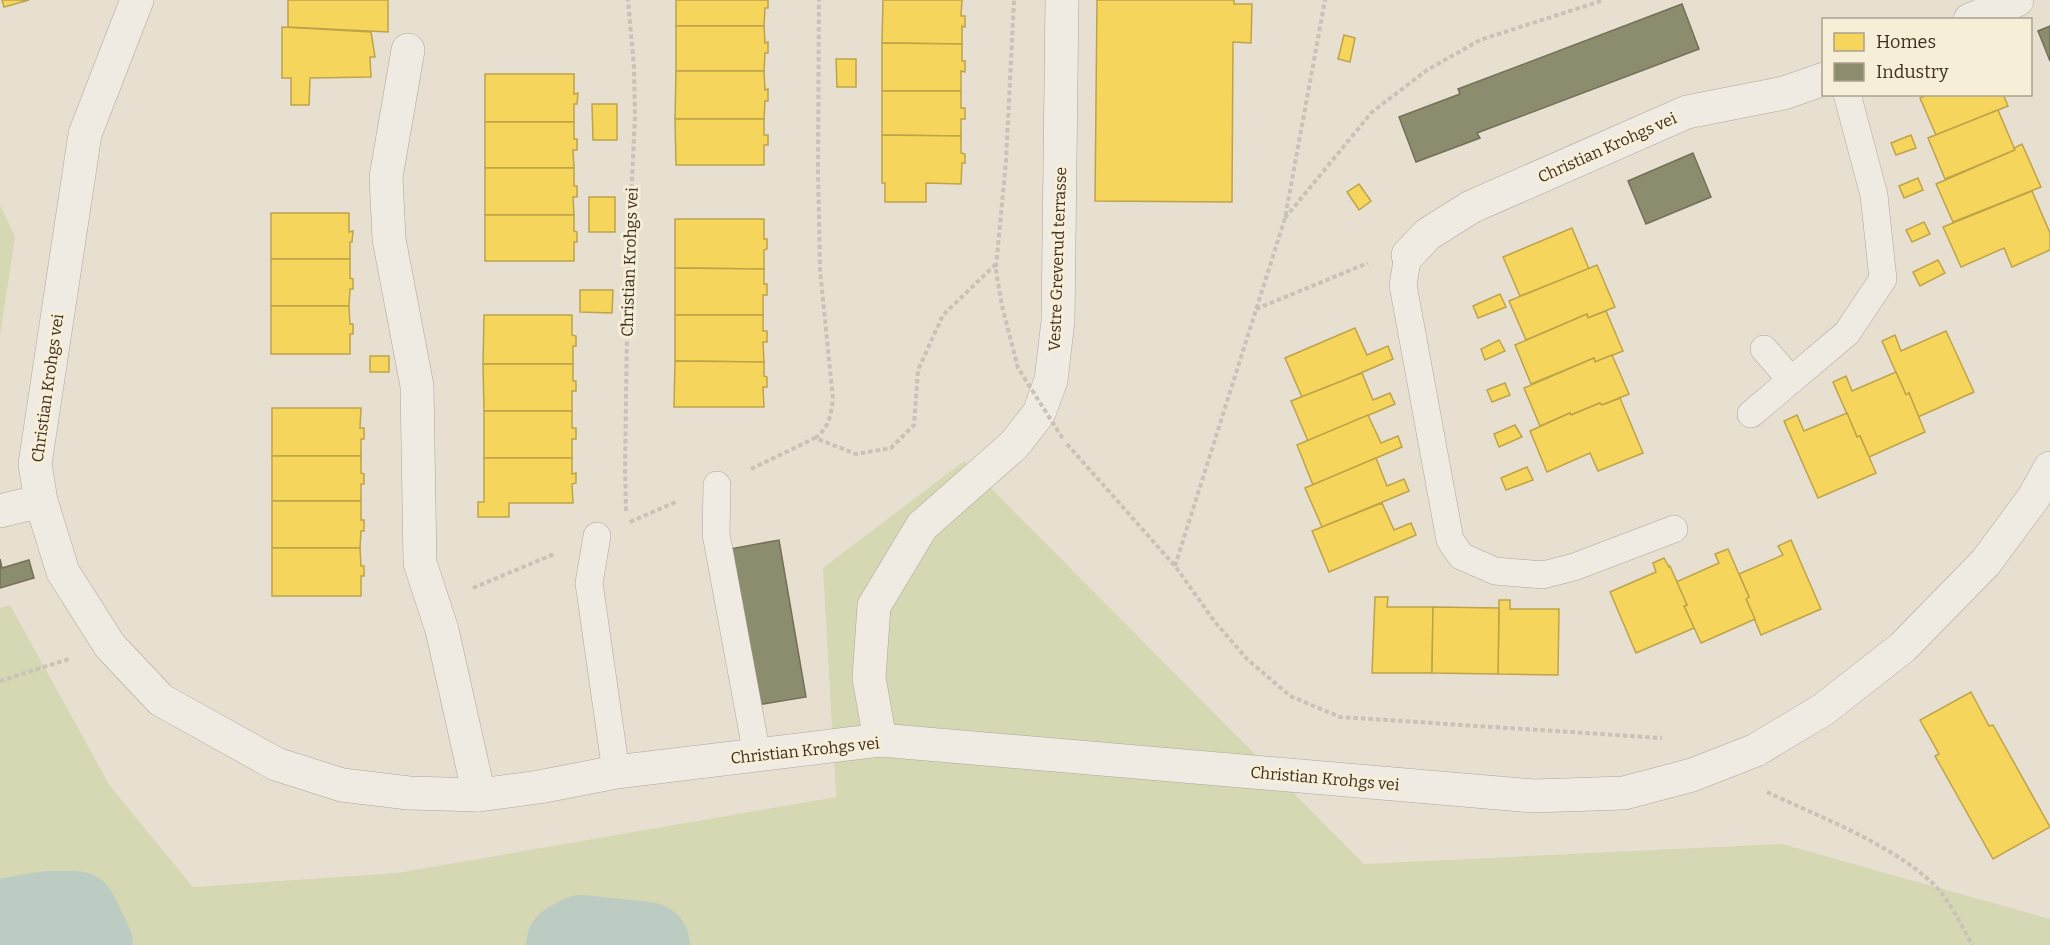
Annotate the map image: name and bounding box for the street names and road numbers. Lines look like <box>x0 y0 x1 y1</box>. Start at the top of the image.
street label: Christian Krohgs vei <box>1535 108 1680 187</box>
street label: Vestre Greverud terrasse <box>1045 166 1070 352</box>
street label: Christian Krohgs vei <box>617 187 642 337</box>
street label: Christian Krohgs vei <box>28 312 67 464</box>
street label: Christian Krohgs vei <box>730 733 881 768</box>
street label: Christian Krohgs vei <box>1250 763 1401 795</box>

